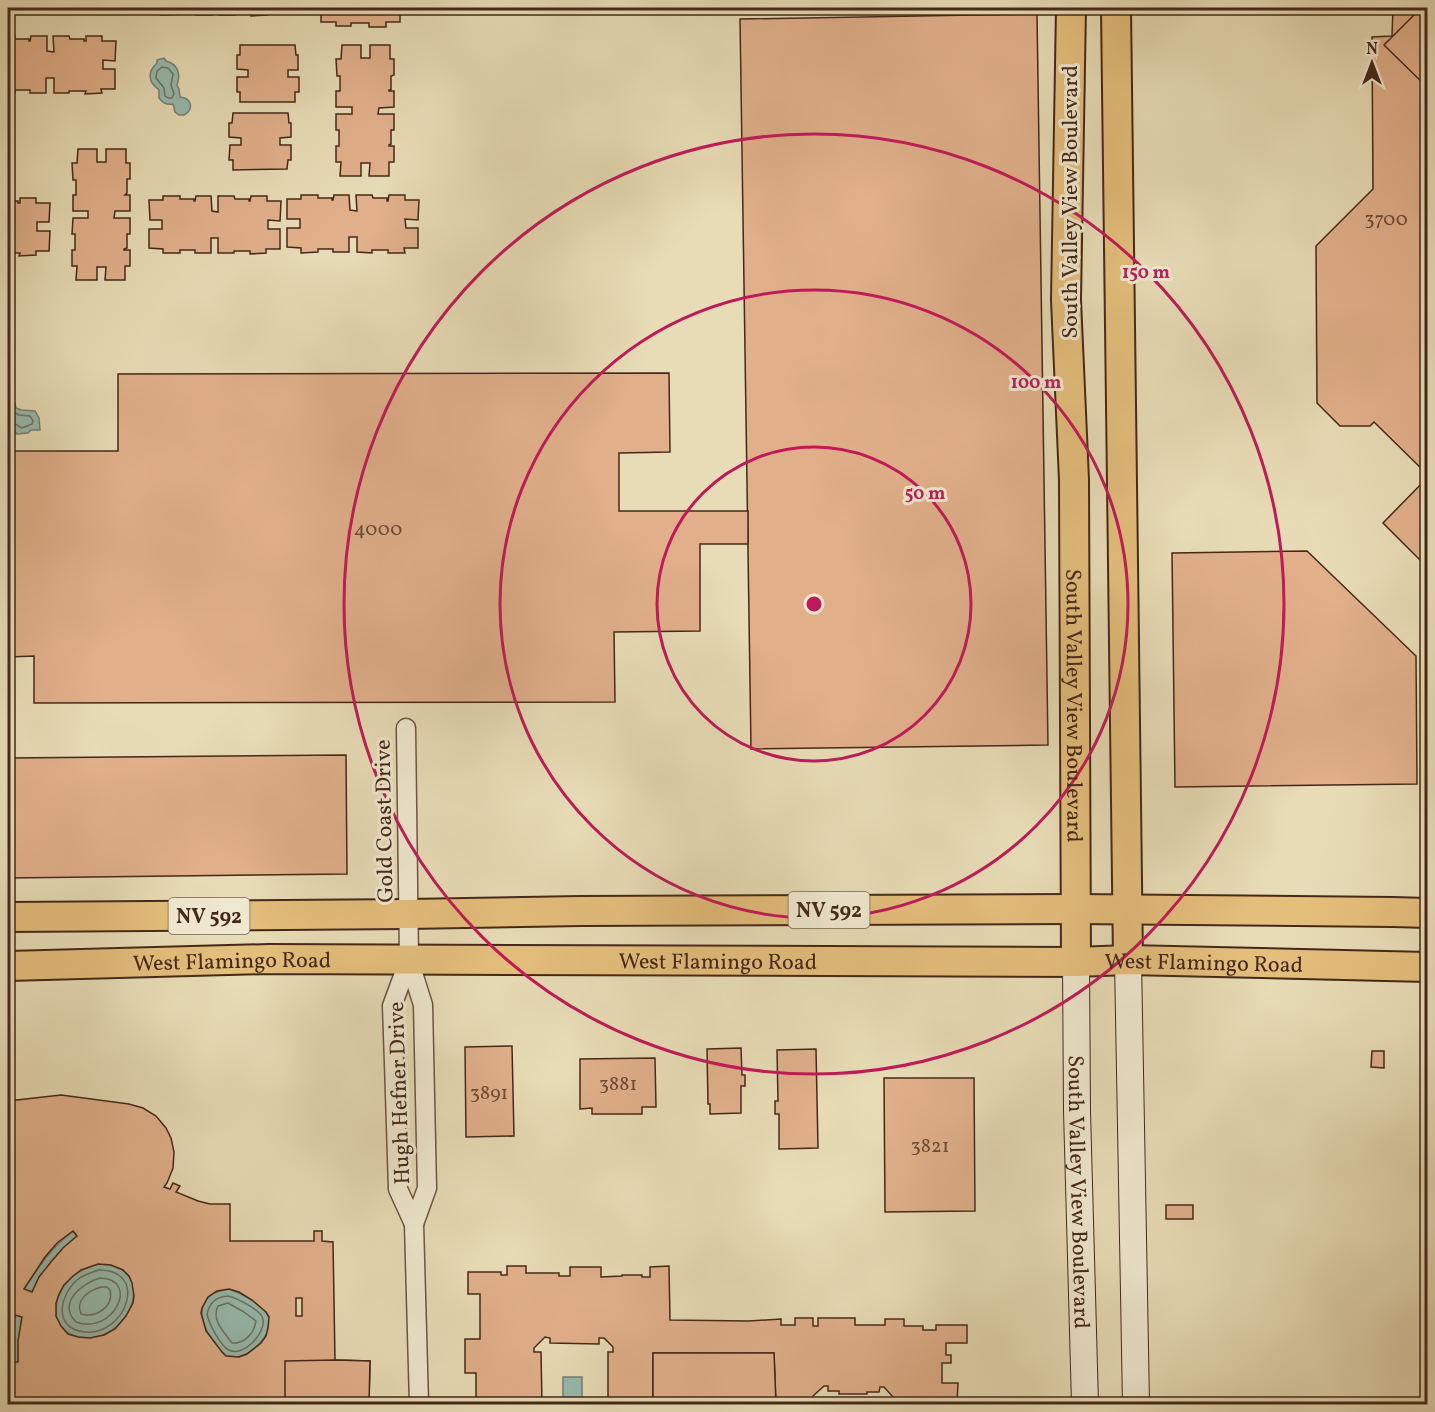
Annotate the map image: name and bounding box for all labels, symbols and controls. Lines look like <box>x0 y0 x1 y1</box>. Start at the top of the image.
north arrow <box>1342 33 1402 93</box>
text: N <box>1366 39 1378 61</box>
street label: South Valley View Boulevard <box>1056 65 1087 339</box>
house number: 3700 <box>1364 206 1408 234</box>
text: 150 m <box>1122 261 1170 286</box>
text: 100 m <box>1011 371 1061 396</box>
text: 50 m <box>905 482 945 507</box>
house number: 4000 <box>354 516 402 544</box>
street label: South Valley View Boulevard <box>1056 569 1089 843</box>
centre of rings <box>804 594 824 614</box>
street label: Gold Coast Drive <box>369 739 402 903</box>
road number: NV 592 <box>788 892 870 928</box>
road number: NV 592 <box>168 898 250 934</box>
street label: West Flamingo Road <box>132 946 331 981</box>
street label: West Flamingo Road <box>619 947 817 979</box>
street label: West Flamingo Road <box>1104 947 1303 982</box>
street label: Hugh Hefner Drive <box>382 1001 419 1185</box>
street label: South Valley View Boulevard <box>1059 1055 1096 1329</box>
house number: 3881 <box>599 1071 637 1099</box>
house number: 3891 <box>470 1080 508 1108</box>
house number: 3821 <box>911 1133 949 1161</box>

